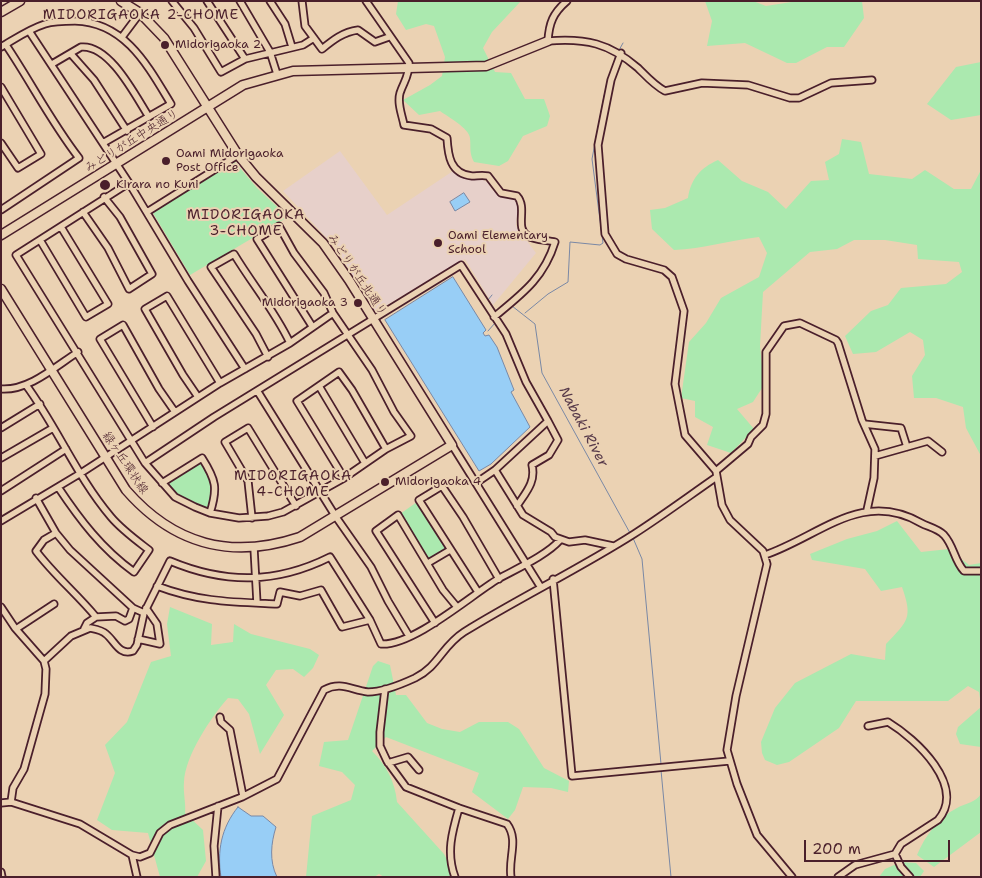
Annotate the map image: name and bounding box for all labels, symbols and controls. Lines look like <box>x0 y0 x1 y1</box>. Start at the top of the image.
district label: MIDORIGAOKA 2-CHOME <box>40 7 242 23</box>
place label: Midorigaoka 2 <box>175 38 261 52</box>
marker: Midorigaoka 2 <box>159 39 171 51</box>
street label: みどりが丘中央通り <box>82 106 182 176</box>
place label: Oami Midorigaoka Post Office <box>176 147 284 175</box>
marker: Oami Midorigaoka Post Office <box>160 155 172 167</box>
marker: Kirara no Kuni <box>98 178 112 192</box>
place label: Kirara no Kuni <box>116 178 199 192</box>
district label: MIDORIGAOKA 3-CHOME <box>186 207 306 240</box>
place label: Oami Elementary School <box>448 229 548 257</box>
street label: みどりが丘北通り <box>324 231 390 319</box>
marker: Oami Elementary School <box>432 237 444 249</box>
place label: Midorigaoka 3 <box>262 296 348 310</box>
marker: Midorigaoka 3 <box>352 297 364 309</box>
water label: Nabaki River <box>555 384 611 470</box>
street label: 緑ヶ丘環状線 <box>99 429 151 497</box>
district label: MIDORIGAOKA 4-CHOME <box>233 468 353 501</box>
place label: Midorigaoka 4 <box>395 475 481 489</box>
marker: Midorigaoka 4 <box>379 476 391 488</box>
scale bar <box>807 830 953 862</box>
text: 200 m <box>812 839 861 859</box>

